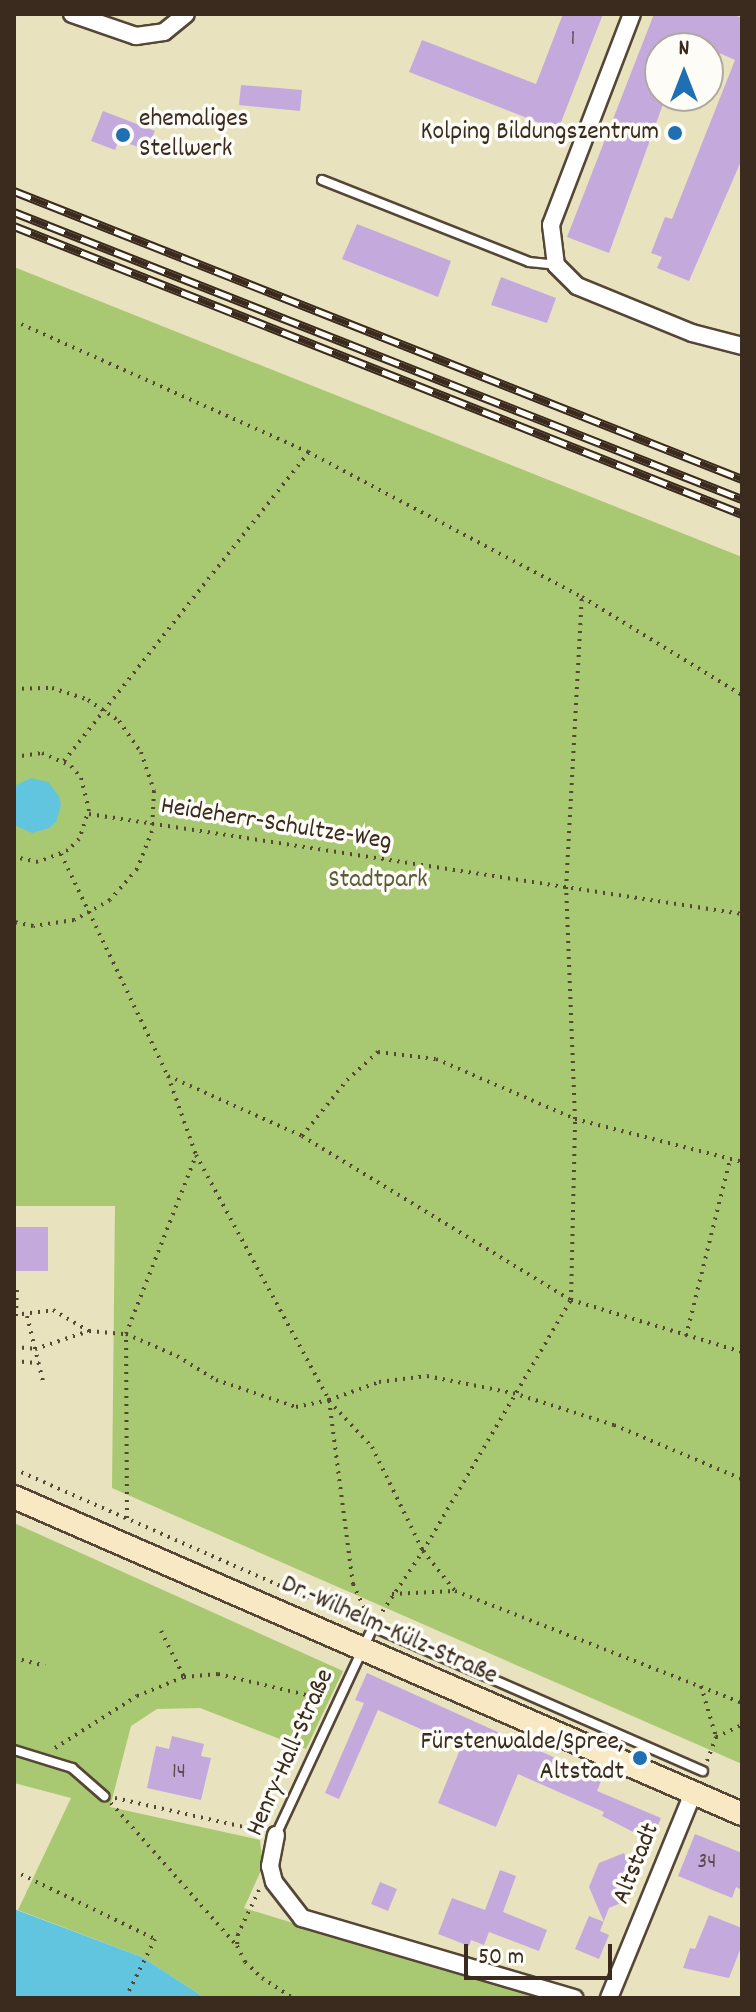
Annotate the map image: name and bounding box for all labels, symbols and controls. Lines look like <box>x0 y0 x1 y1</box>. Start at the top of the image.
house number: 1 <box>571 27 575 53</box>
north arrow <box>644 32 724 112</box>
text: N <box>679 34 689 65</box>
place label: ehemaliges Stellwerk <box>139 104 249 166</box>
place label: Kolping Bildungszentrum <box>420 117 659 149</box>
marker: Kolping Bildungszentrum <box>666 124 684 142</box>
marker: ehemaliges Stellwerk <box>114 126 132 144</box>
street label: Heideherr-Schultze-Weg <box>158 791 394 859</box>
park label: Stadtpark <box>328 865 428 897</box>
street label: Dr.-Wilhelm-Külz-Straße <box>276 1569 502 1693</box>
street label: Henry-Hall-Straße <box>240 1665 342 1841</box>
place label: Fürstenwalde/Spree, Altstadt <box>420 1727 624 1788</box>
marker: Fürstenwalde/Spree, Altstadt <box>631 1749 649 1767</box>
house number: 14 <box>172 1760 186 1786</box>
street label: Altstadt <box>607 1819 667 1909</box>
house number: 34 <box>698 1850 716 1876</box>
scale bar <box>468 1928 616 1978</box>
text: 50 m <box>478 1941 524 1975</box>

